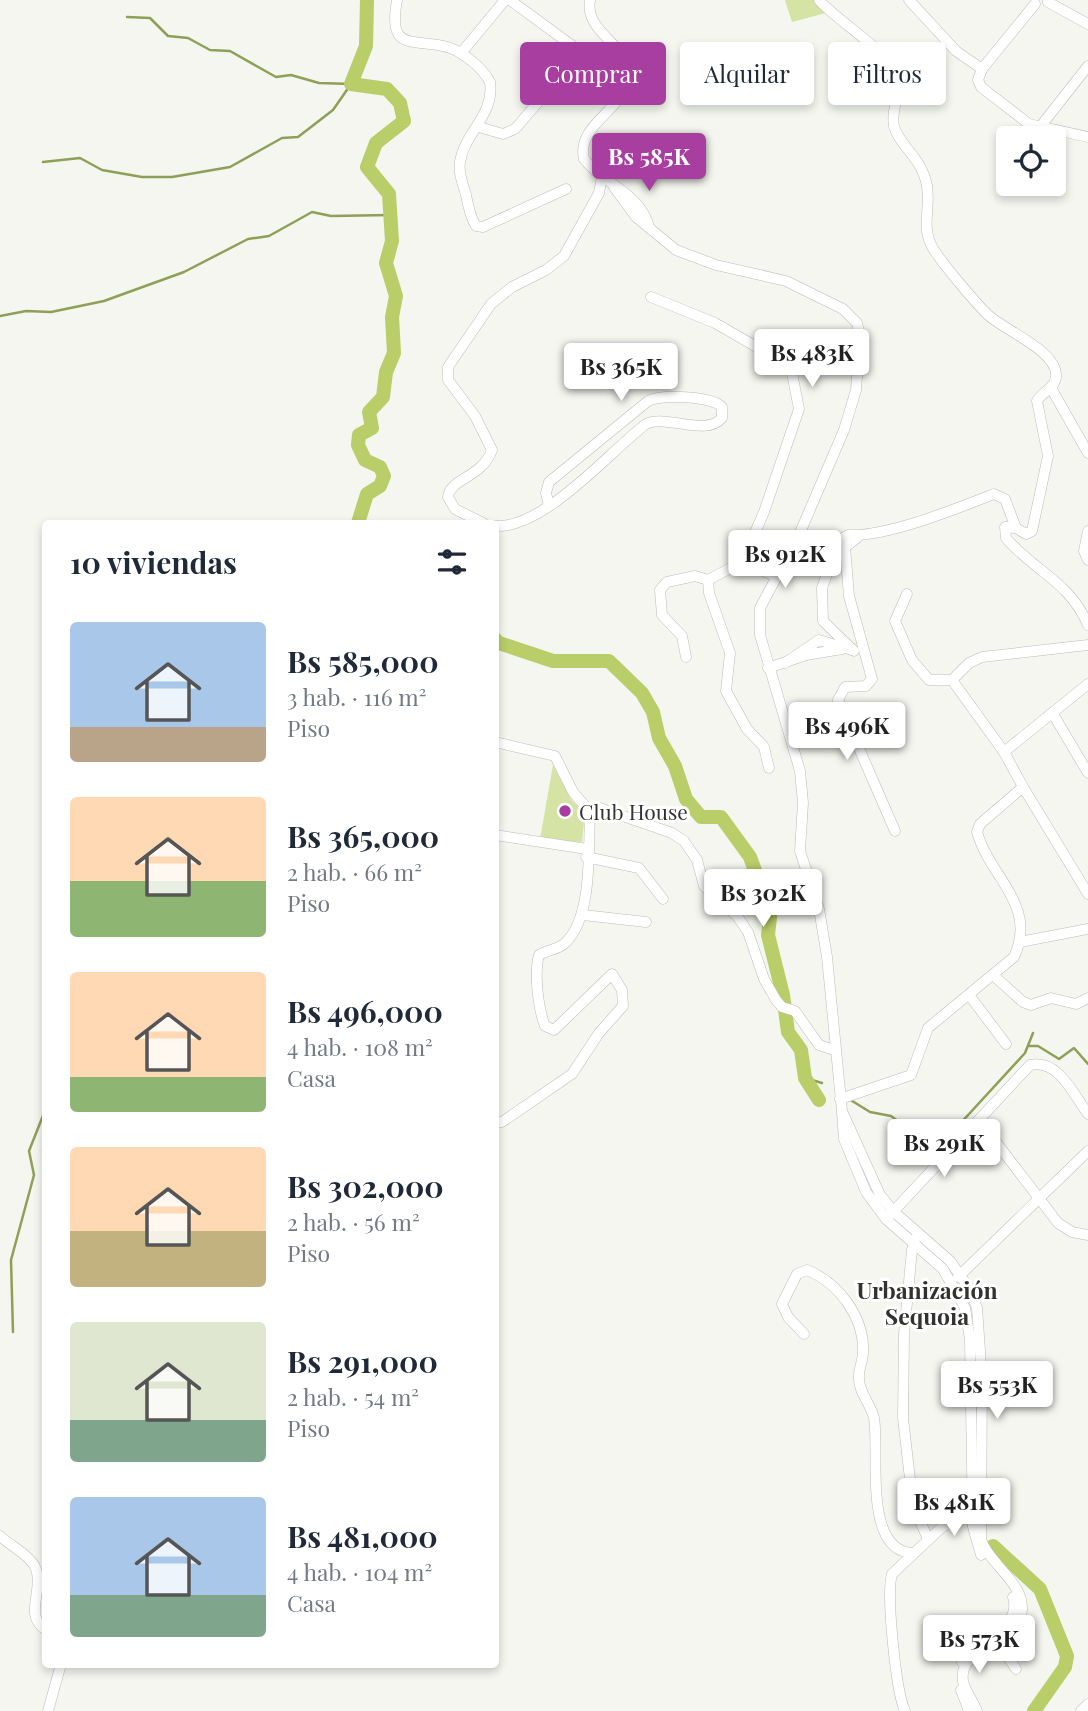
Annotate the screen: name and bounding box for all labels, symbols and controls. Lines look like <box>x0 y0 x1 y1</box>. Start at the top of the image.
chip: Comprar <box>520 42 666 105</box>
chip: Alquilar <box>680 42 814 105</box>
chip: Filtros <box>828 42 946 105</box>
map controls <box>996 126 1066 196</box>
button: locate <box>996 126 1066 196</box>
pin: Bs 585K <box>584 134 714 193</box>
text: Bs 585K <box>608 140 690 171</box>
pin: Bs 483K <box>747 330 877 389</box>
text: Bs 483K <box>770 336 854 367</box>
pin: Bs 365K <box>556 344 686 403</box>
text: Bs 365K <box>580 350 662 381</box>
pin: Bs 912K <box>720 530 850 590</box>
text: Bs 912K <box>744 537 826 568</box>
text: 10 viviendas <box>70 542 237 582</box>
icon: filters <box>433 543 471 581</box>
text: Bs 585,000 <box>287 641 439 681</box>
icon: home <box>126 650 210 734</box>
text: 3 hab. · 116 m² <box>287 681 427 712</box>
pin: Bs 496K <box>782 702 912 762</box>
text: Bs 496K <box>804 709 890 740</box>
text: Piso <box>287 712 330 743</box>
place label: Club House <box>579 797 688 825</box>
marker: Club House <box>557 803 573 819</box>
text: Bs 365,000 <box>287 816 439 856</box>
icon: home <box>126 825 210 909</box>
text: 2 hab. · 66 m² <box>287 856 422 887</box>
pin: Bs 302K <box>698 870 828 929</box>
text: Bs 302K <box>720 876 806 907</box>
text: Piso <box>287 887 330 918</box>
text: Bs 496,000 <box>287 991 443 1031</box>
icon: home <box>126 1000 210 1084</box>
text: 4 hab. · 108 m² <box>287 1031 433 1062</box>
text: Casa <box>287 1062 336 1093</box>
pin: Bs 291K <box>879 1120 1009 1179</box>
text: Bs 291K <box>903 1126 985 1157</box>
text: Bs 302,000 <box>287 1166 444 1206</box>
icon: home <box>126 1175 210 1259</box>
text: 2 hab. · 56 m² <box>287 1206 420 1237</box>
text: Piso <box>287 1237 330 1268</box>
district label: Urbanización Sequoia <box>856 1274 998 1331</box>
text: Bs 291,000 <box>287 1341 438 1381</box>
icon: home <box>126 1350 210 1434</box>
pin: Bs 553K <box>932 1362 1062 1421</box>
text: Bs 553K <box>957 1368 1037 1399</box>
text: 2 hab. · 54 m² <box>287 1381 419 1412</box>
text: Piso <box>287 1412 330 1443</box>
pin: Bs 481K <box>889 1478 1019 1538</box>
text: Bs 481K <box>913 1485 995 1516</box>
text: Bs 481,000 <box>287 1516 438 1556</box>
icon: home <box>126 1525 210 1609</box>
text: 4 hab. · 104 m² <box>287 1556 432 1587</box>
text: Casa <box>287 1587 336 1618</box>
pin: Bs 573K <box>914 1616 1044 1675</box>
text: Bs 573K <box>939 1622 1019 1653</box>

